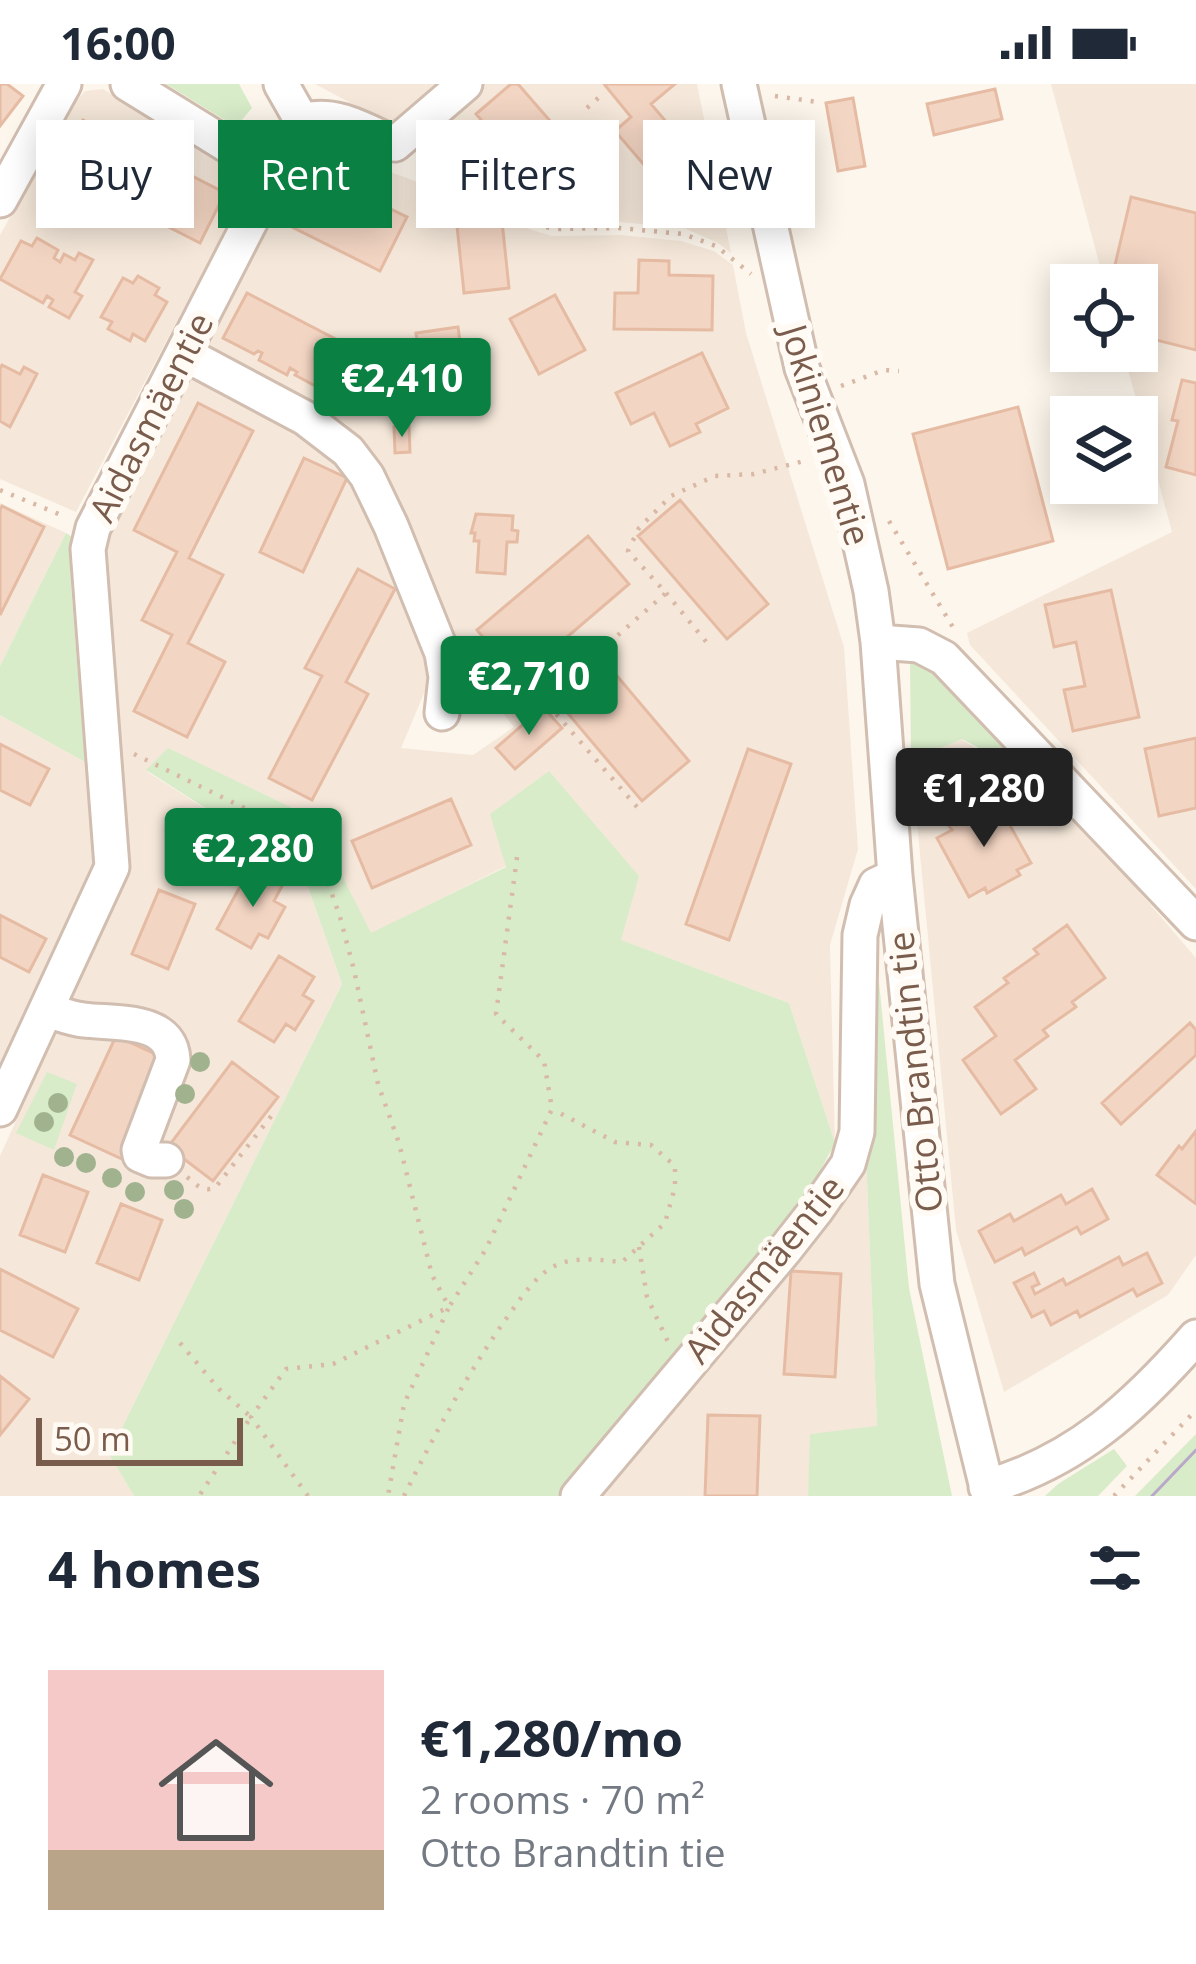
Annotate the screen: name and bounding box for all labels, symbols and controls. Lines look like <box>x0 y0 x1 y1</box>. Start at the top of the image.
text: 16:00 <box>60 12 176 73</box>
chip: Buy <box>36 120 194 228</box>
chip: Rent <box>218 120 392 228</box>
chip: Filters <box>416 120 619 228</box>
chip: New <box>643 120 815 228</box>
map controls <box>1050 264 1158 504</box>
button: locate <box>1050 264 1158 372</box>
street label: Aidasmäentie <box>77 304 224 530</box>
street label: Jokiniementie <box>769 316 883 551</box>
pin: €2,410 <box>304 338 500 440</box>
text: €2,410 <box>341 350 463 403</box>
button: layers <box>1050 396 1158 504</box>
pin: €2,710 <box>431 636 627 738</box>
text: €2,710 <box>468 648 590 701</box>
pin: €1,280 <box>886 748 1082 850</box>
text: €1,280 <box>923 760 1045 813</box>
pin: €2,280 <box>155 808 351 910</box>
text: €2,280 <box>192 820 314 873</box>
street label: Otto Brandtin tie <box>875 929 954 1215</box>
street label: Aidasmäentie <box>673 1164 855 1373</box>
scale bar <box>36 1412 243 1465</box>
text: 50 m <box>54 1416 131 1461</box>
text: 4 homes <box>48 1533 261 1603</box>
icon: filters <box>1082 1535 1148 1601</box>
text: €1,280/mo <box>420 1702 683 1772</box>
icon: home <box>144 1718 288 1862</box>
text: 2 rooms · 70 m² <box>420 1772 705 1825</box>
text: Otto Brandtin tie <box>420 1825 726 1878</box>

